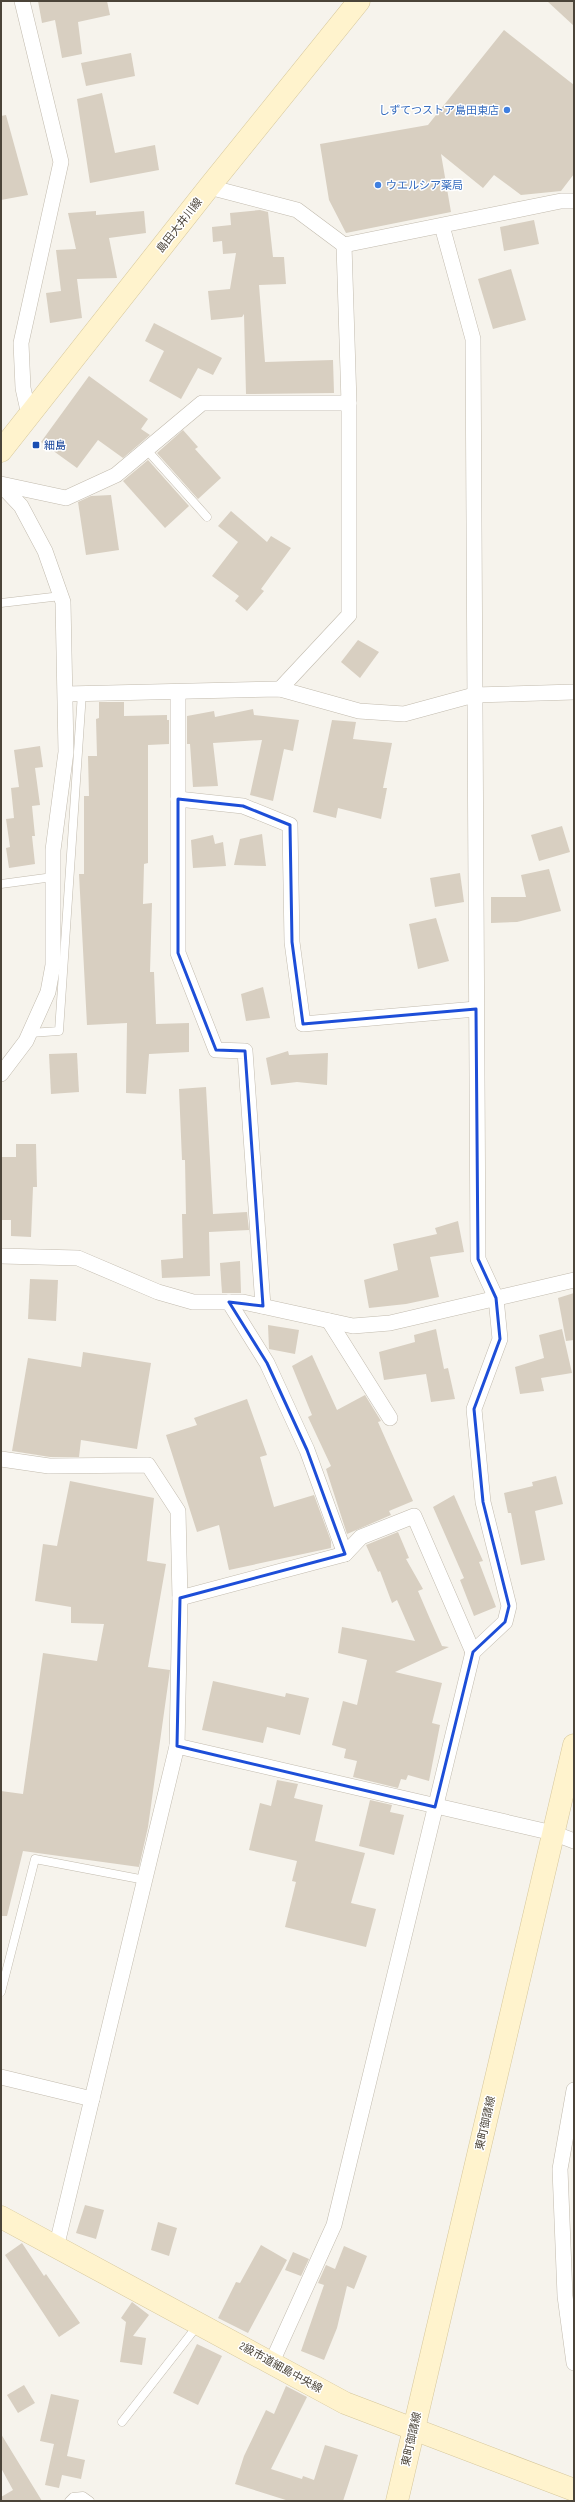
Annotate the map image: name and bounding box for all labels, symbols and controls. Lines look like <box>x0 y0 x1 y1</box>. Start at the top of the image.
place label: しずてつストア島田東店 <box>378 104 499 117</box>
marker: しずてつストア島田東店 <box>502 105 512 115</box>
place label: ウエルシア薬局 <box>386 179 463 192</box>
marker: ウエルシア薬局 <box>373 180 383 190</box>
street label: 島田大井川線 <box>154 195 205 255</box>
place label: 細島 <box>44 439 66 452</box>
marker: 細島 <box>31 440 41 450</box>
street label: 東町御請線 <box>473 2095 498 2151</box>
street label: 2級市道細島中央線 <box>237 2339 324 2396</box>
street label: 東町御請線 <box>399 2411 424 2467</box>

